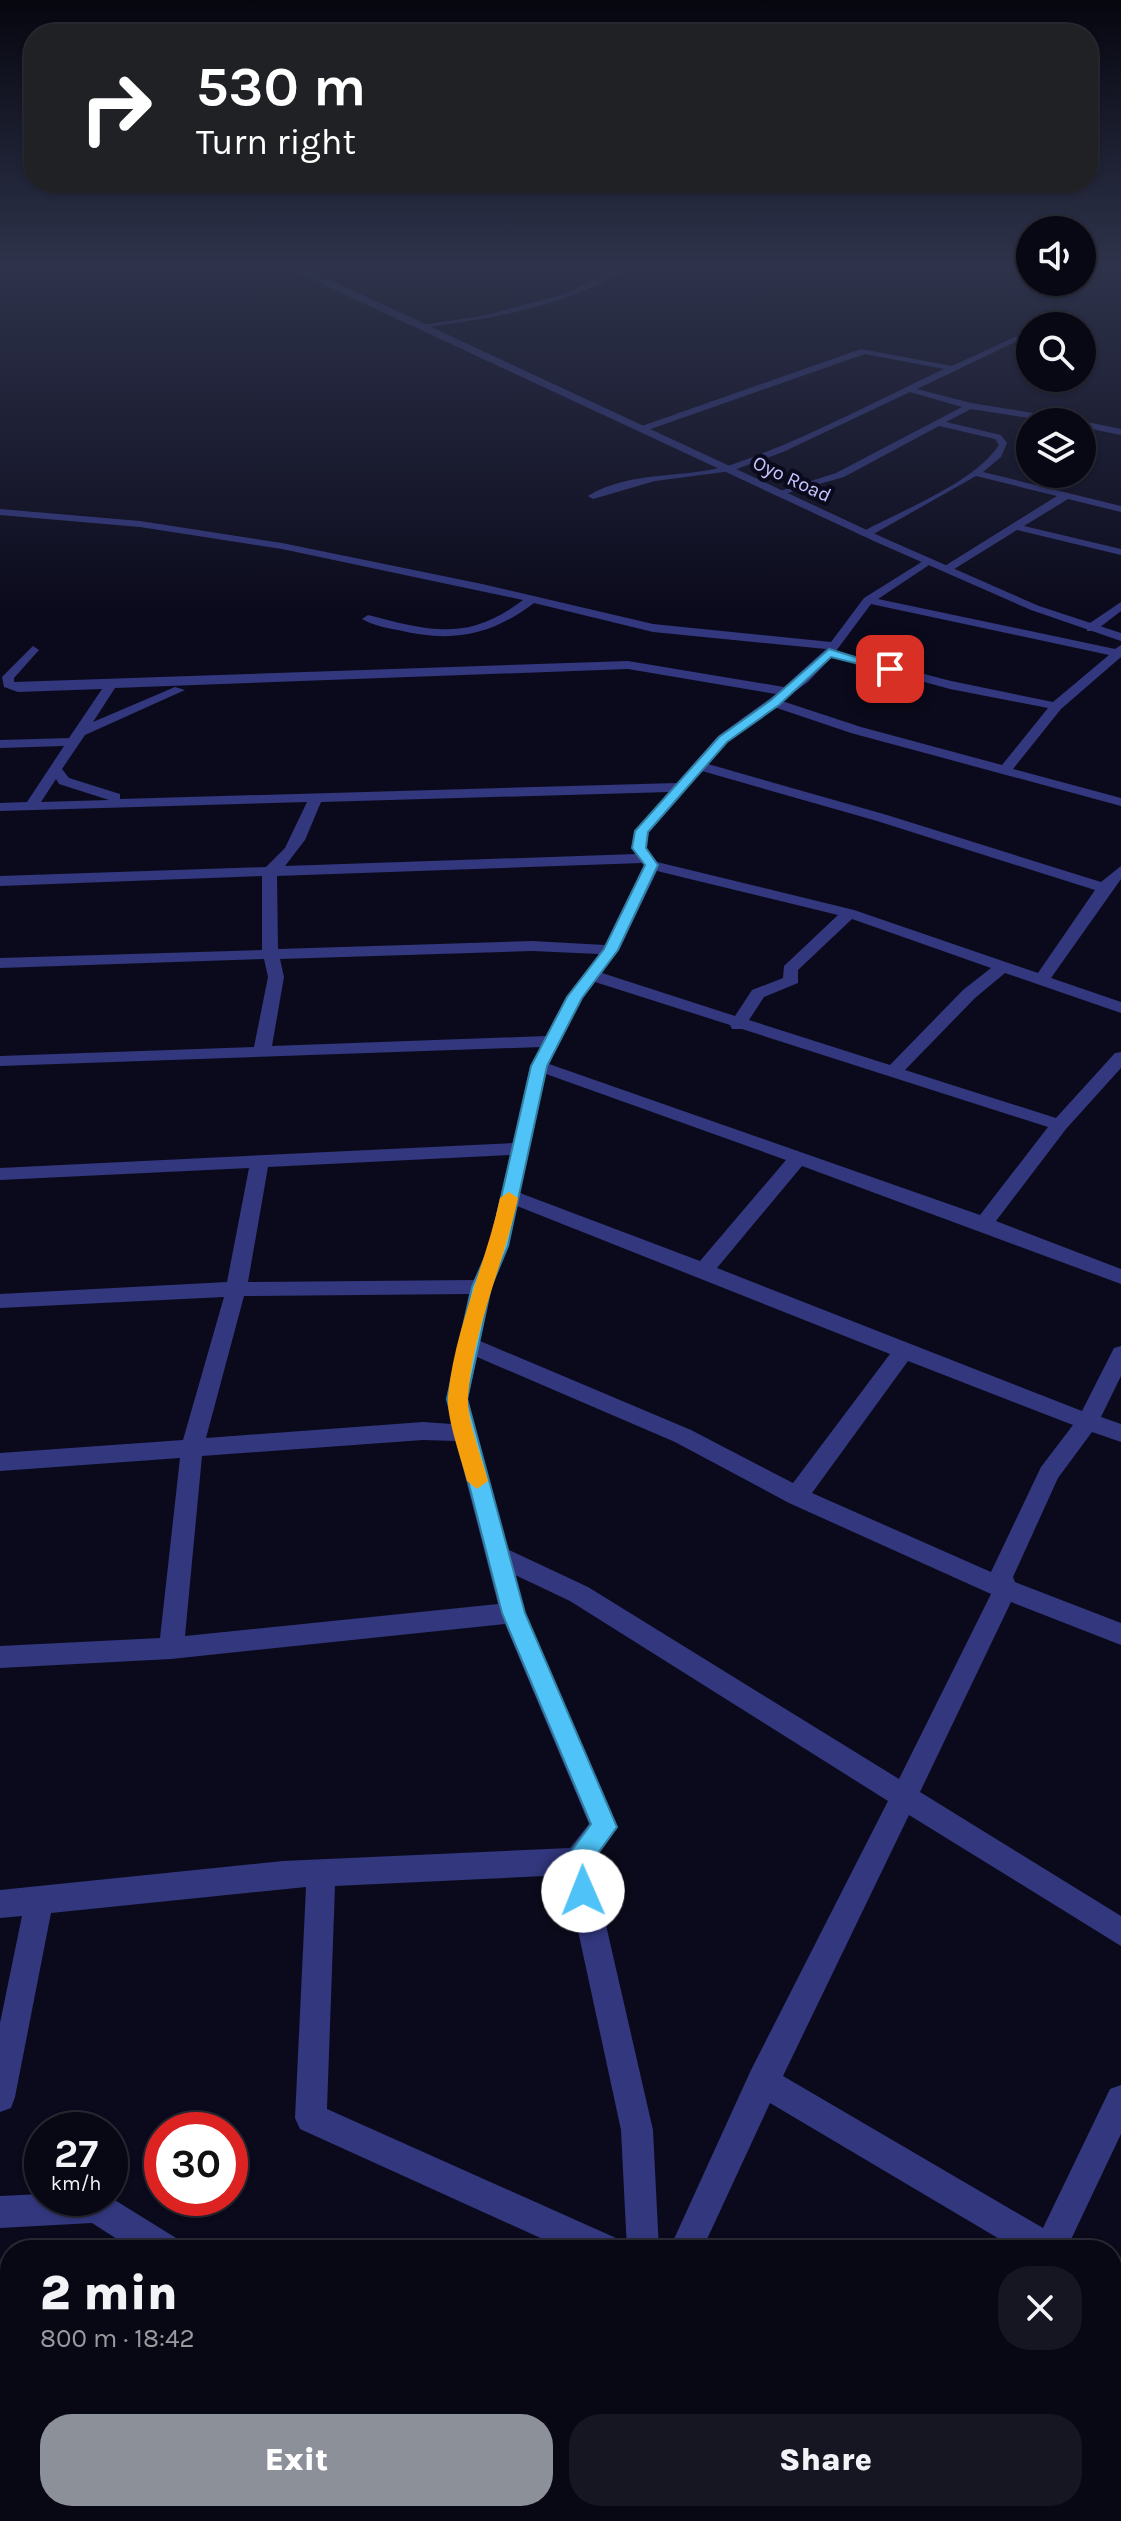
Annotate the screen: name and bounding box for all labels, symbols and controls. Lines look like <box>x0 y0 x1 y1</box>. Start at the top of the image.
text: 530 m <box>196 54 366 119</box>
icon: right <box>64 56 168 160</box>
text: Turn right <box>196 121 356 163</box>
map controls <box>1016 216 1096 488</box>
button: sound <box>1016 216 1096 296</box>
button: search <box>1016 312 1096 392</box>
button: layers <box>1016 408 1096 488</box>
street label: Oyo Road <box>749 451 835 507</box>
pin <box>856 635 924 703</box>
icon: arrive <box>868 647 912 691</box>
position arrow <box>541 1849 625 1933</box>
speed limit sign: 30 <box>144 2112 248 2216</box>
text: 27 <box>54 2130 98 2177</box>
text: km/h <box>51 2172 101 2195</box>
text: 2 min <box>40 2265 178 2321</box>
button: close <box>998 2266 1082 2350</box>
text: 800 m · 18:42 <box>40 2323 194 2354</box>
button: Exit <box>40 2414 553 2506</box>
button: Share <box>569 2414 1082 2506</box>

